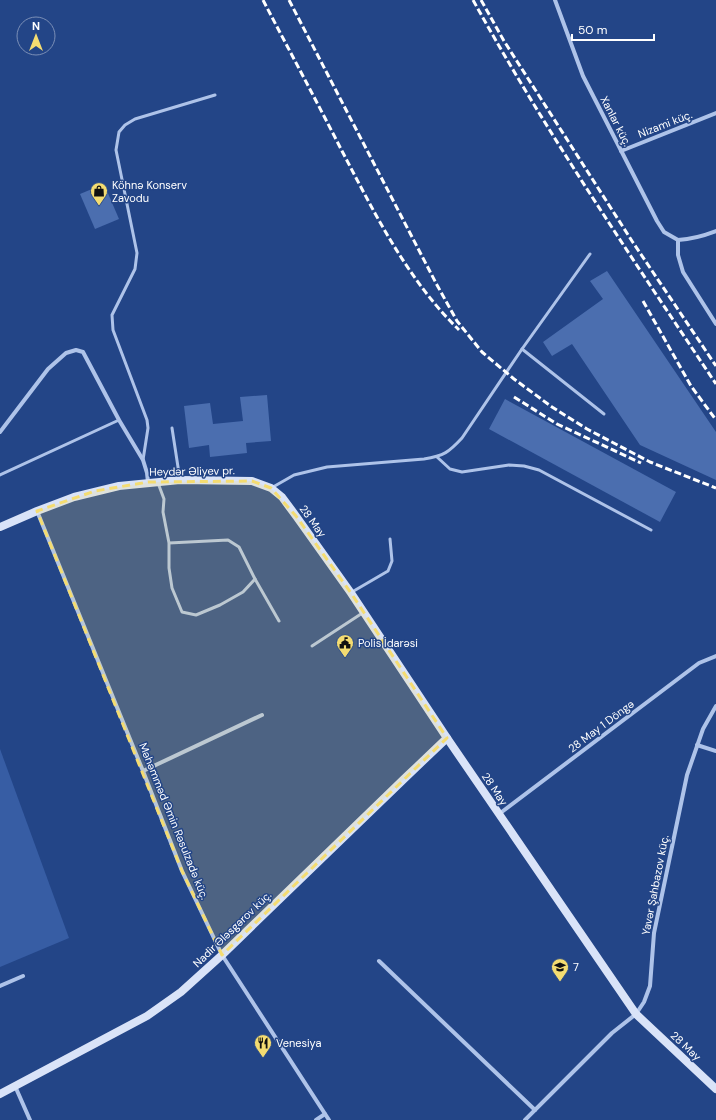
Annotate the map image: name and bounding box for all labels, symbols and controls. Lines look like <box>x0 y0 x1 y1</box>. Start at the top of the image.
north arrow <box>16 16 56 56</box>
scale bar <box>572 16 654 42</box>
text: N <box>32 19 40 33</box>
text: 50 m <box>578 22 607 38</box>
street label: Xanlar küç. <box>597 94 635 148</box>
street label: Nizami küç. <box>636 107 694 141</box>
place label: Köhnə Konserv Zavodu <box>112 178 187 205</box>
shop icon: Köhnə Konserv Zavodu <box>89 181 109 206</box>
street label: Heydər Əliyev pr. <box>149 463 235 479</box>
street label: 28 May <box>296 502 330 540</box>
public building icon: Polis İdarəsi <box>335 633 355 658</box>
place label: Polis İdarəsi <box>358 636 418 650</box>
street label: 28 May 1 Döngə <box>565 697 637 755</box>
street label: Məhəmməd Əmin Rəsulzadə küç. <box>136 741 212 901</box>
street label: 28 May <box>479 770 511 808</box>
street label: Yavər Şahbazov küç. <box>638 834 672 936</box>
street label: Nadir Ələsgərov küç. <box>190 888 274 970</box>
school or university icon: 7 <box>550 957 570 982</box>
place label: 7 <box>573 960 579 974</box>
street label: 28 May <box>668 1028 704 1064</box>
restaurant icon: Venesiya <box>253 1033 273 1058</box>
place label: Venesiya <box>276 1036 321 1050</box>

